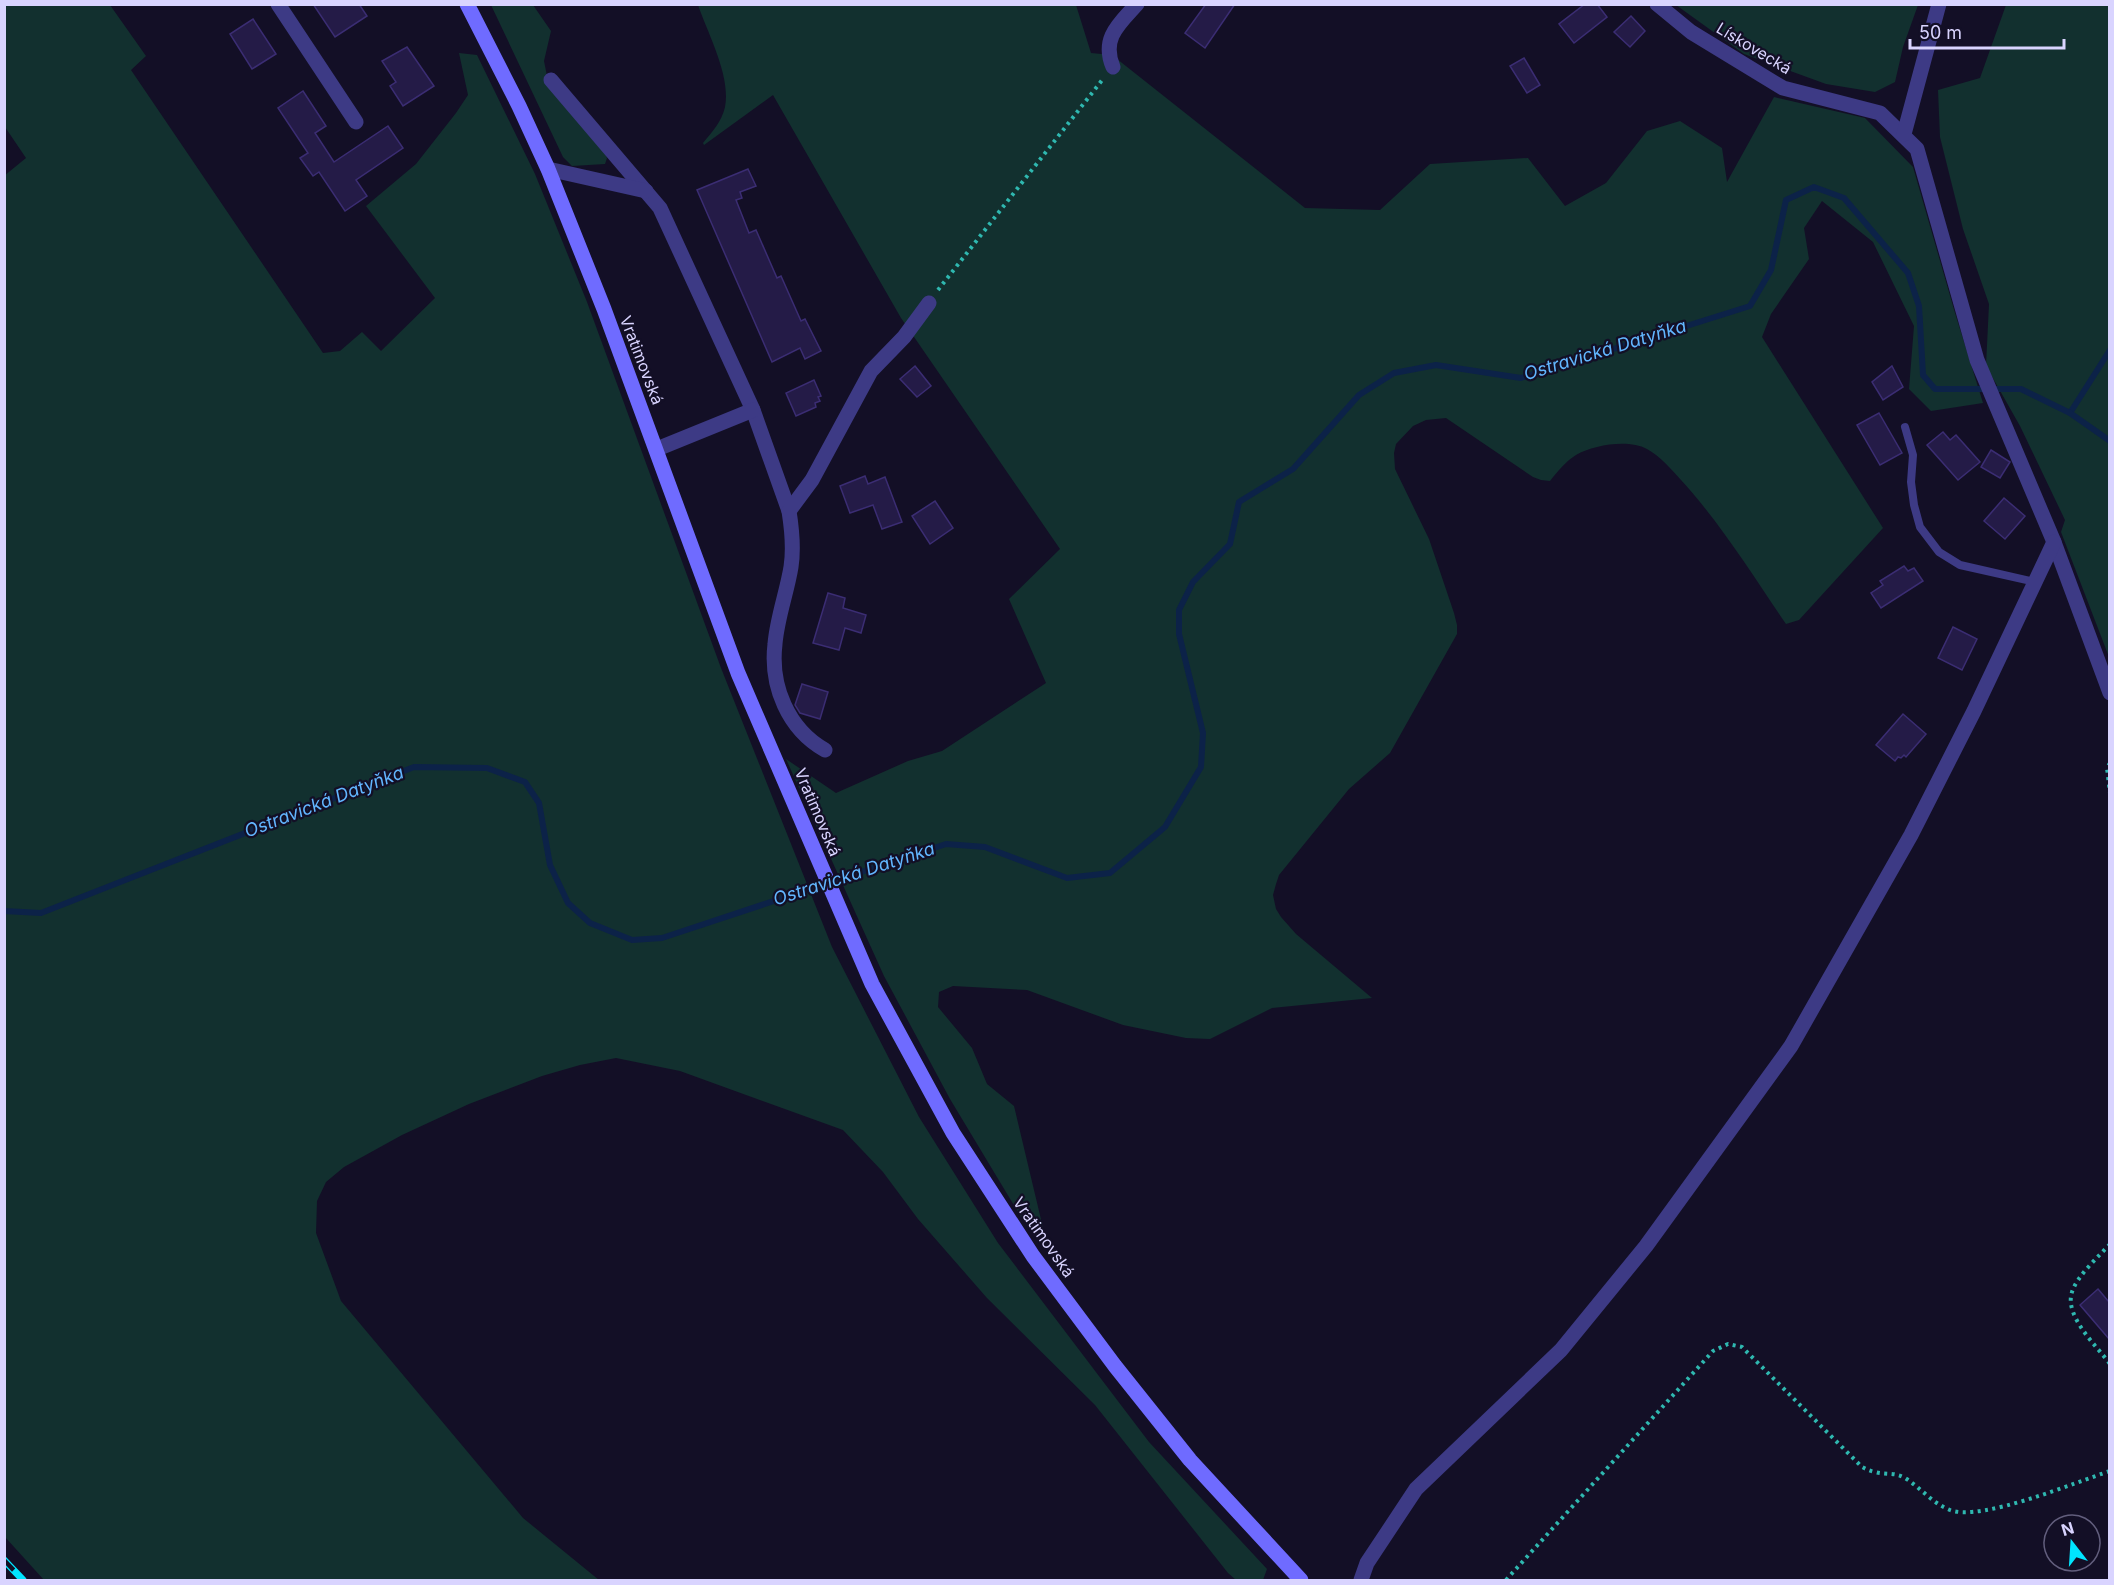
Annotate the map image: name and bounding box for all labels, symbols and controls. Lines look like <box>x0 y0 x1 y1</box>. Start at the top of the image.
scale bar <box>1910 12 2064 50</box>
street label: Lískovecká <box>1713 18 1795 78</box>
text: 50 m <box>1919 22 1962 43</box>
street label: Vratimovská <box>616 313 668 407</box>
water label: Ostravická Datyňka <box>1521 315 1689 384</box>
water label: Ostravická Datyňka <box>241 761 406 842</box>
street label: Vratimovská <box>790 765 846 859</box>
water label: Ostravická Datyňka <box>770 837 937 910</box>
street label: Vratimovská <box>1009 1193 1079 1281</box>
north arrow <box>2042 1513 2102 1573</box>
text: N <box>2059 1517 2076 1540</box>

